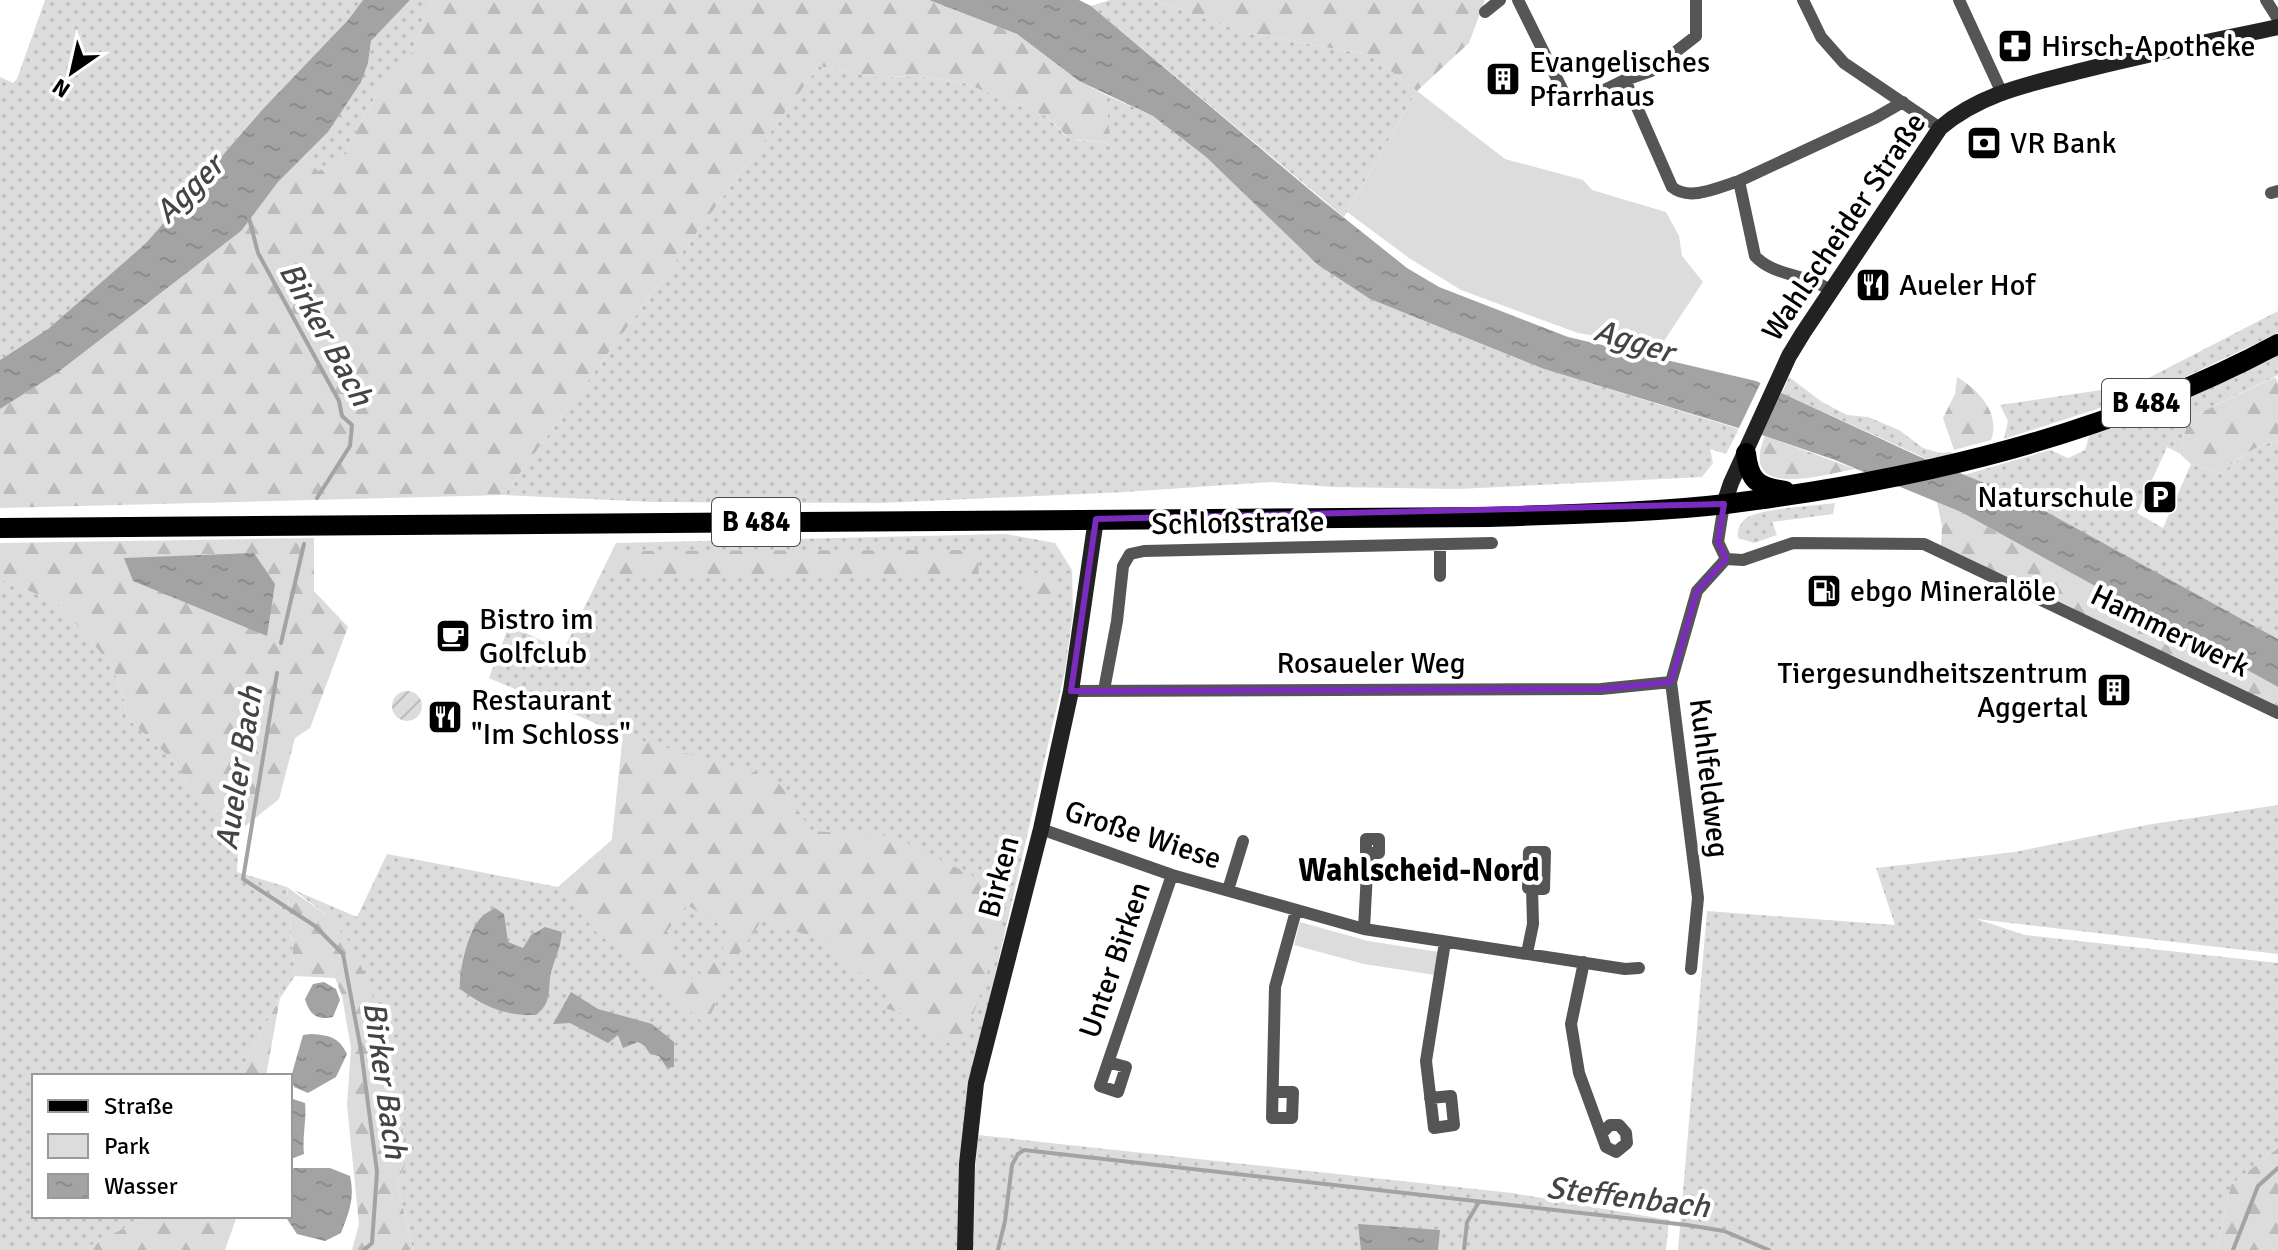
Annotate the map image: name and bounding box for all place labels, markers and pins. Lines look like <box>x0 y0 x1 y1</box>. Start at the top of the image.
pharmacy icon: Hirsch-Apotheke <box>1996 27 2034 65</box>
place label: Hirsch-Apotheke <box>2041 28 2255 65</box>
place label: Evangelisches Pfarrhaus <box>1529 44 1710 115</box>
building icon: Evangelisches Pfarrhaus <box>1484 60 1522 98</box>
bank icon: VR Bank <box>1965 124 2003 162</box>
place label: VR Bank <box>2010 125 2117 162</box>
restaurant icon: Aueler Hof <box>1854 266 1892 304</box>
place label: Aueler Hof <box>1899 267 2037 304</box>
parking icon: Naturschule <box>2141 478 2179 516</box>
place label: Naturschule <box>1977 479 2134 516</box>
fuel station icon: ebgo Mineralöle <box>1805 572 1843 610</box>
place label: ebgo Mineralöle <box>1850 573 2056 610</box>
place label: Bistro im Golfclub <box>479 601 594 672</box>
cafe icon: Bistro im Golfclub <box>434 617 472 655</box>
place label: Tiergesundheitszentrum Aggertal <box>1778 655 2088 726</box>
building icon: Tiergesundheitszentrum Aggertal <box>2095 671 2133 709</box>
place label: Restaurant "Im Schloss" <box>471 682 631 753</box>
restaurant icon: Restaurant "Im Schloss" <box>426 698 464 736</box>

